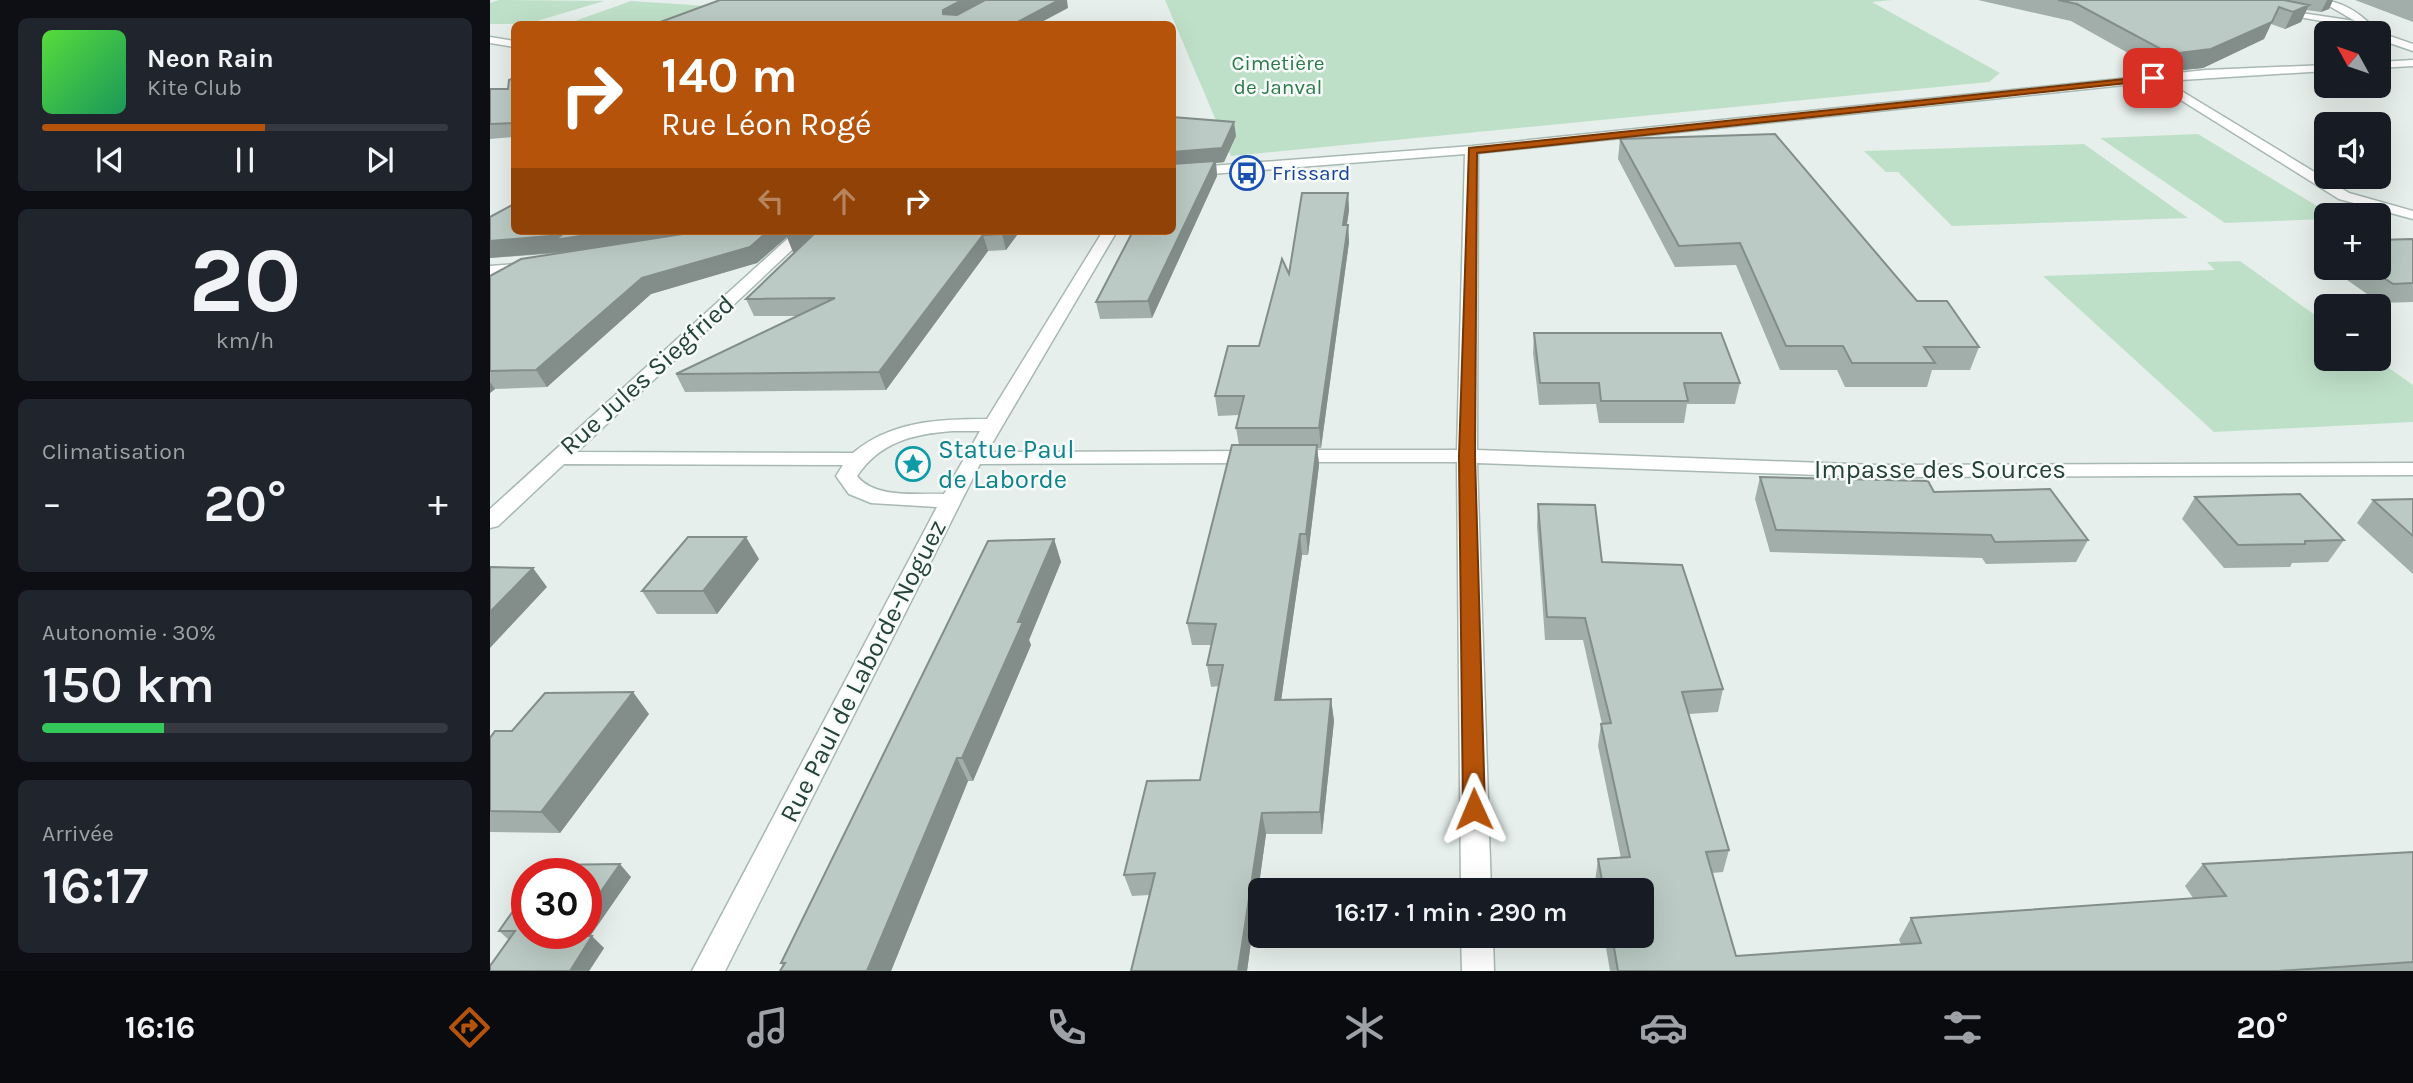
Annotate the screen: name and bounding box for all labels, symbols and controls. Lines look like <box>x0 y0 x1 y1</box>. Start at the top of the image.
north arrow <box>2314 21 2390 98</box>
map controls <box>2314 21 2391 371</box>
text: Neon Rain <box>147 43 274 74</box>
text: 140 m <box>661 47 798 104</box>
pin <box>2123 48 2183 108</box>
icon: right <box>546 49 637 140</box>
park label: Cimetière de Janval <box>1232 51 1324 99</box>
icon: arrive <box>2134 59 2172 97</box>
text: Kite Club <box>147 74 242 101</box>
text: Rue Léon Rogé <box>661 106 871 143</box>
button: sound <box>2314 112 2391 189</box>
icon: previous <box>91 141 129 179</box>
icon: pause <box>226 141 264 179</box>
icon: next <box>361 141 399 179</box>
bus stop icon: Frissard <box>1228 154 1266 192</box>
place label: Frissard <box>1272 161 1351 185</box>
icon: left <box>752 182 790 220</box>
icon: ahead <box>825 182 863 220</box>
icon: right <box>898 182 936 220</box>
button: + <box>2314 203 2391 280</box>
text: 20 <box>189 228 301 334</box>
street label: Rue Jules Siegfried <box>553 288 741 462</box>
button: − <box>2314 294 2391 371</box>
text: km/h <box>216 327 274 354</box>
place label: Statue Paul de Laborde <box>938 434 1075 495</box>
text: Climatisation <box>42 438 186 465</box>
place icon: Statue Paul de Laborde <box>894 445 932 483</box>
street label: Impasse des Sources <box>1814 454 2066 485</box>
text: 20° <box>204 473 286 534</box>
text: − <box>42 481 62 526</box>
text: + <box>428 481 448 526</box>
street label: Rue Paul de Laborde-Noguez <box>773 515 953 827</box>
text: Autonomie · 30% <box>42 619 216 646</box>
text: 150 km <box>42 654 215 715</box>
position arrow <box>1437 772 1511 846</box>
text: Arrivée <box>42 820 114 847</box>
text: 16:17 <box>42 855 148 916</box>
speed limit sign: 30 <box>511 858 602 949</box>
text: 16:17 · 1 min · 290 m <box>1335 897 1567 928</box>
icon: directions <box>445 1003 494 1052</box>
icon: music <box>743 1003 792 1052</box>
icon: phone <box>1042 1003 1091 1052</box>
icon: climate <box>1340 1003 1389 1052</box>
icon: car <box>1639 1003 1688 1052</box>
icon: filters <box>1938 1003 1987 1052</box>
text: 16:16 <box>125 1009 195 1046</box>
text: 20° <box>2236 1009 2288 1046</box>

